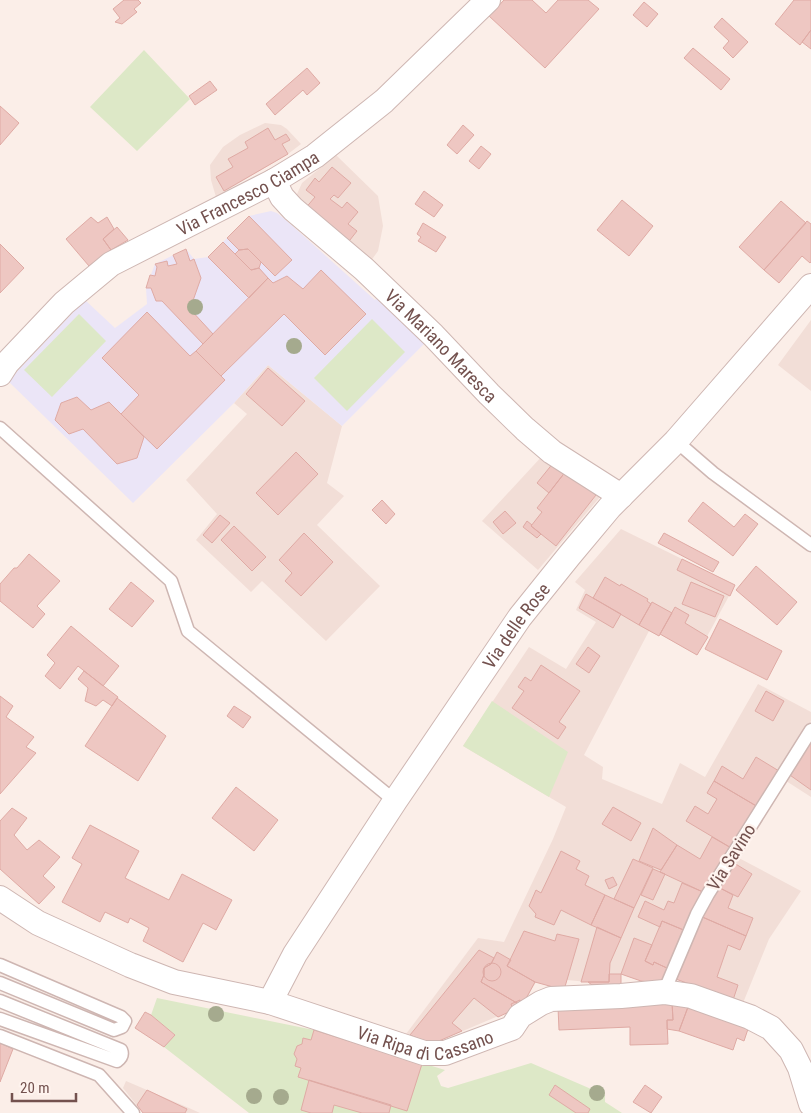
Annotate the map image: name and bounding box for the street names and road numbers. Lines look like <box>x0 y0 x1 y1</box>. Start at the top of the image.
street label: Via Francesco Ciampa <box>173 146 323 239</box>
street label: Via Mariano Maresca <box>381 285 502 407</box>
street label: Via delle Rose <box>478 579 554 672</box>
street label: Via Savino <box>702 820 760 894</box>
street label: Via Ripa di Cassano <box>355 1021 496 1064</box>

